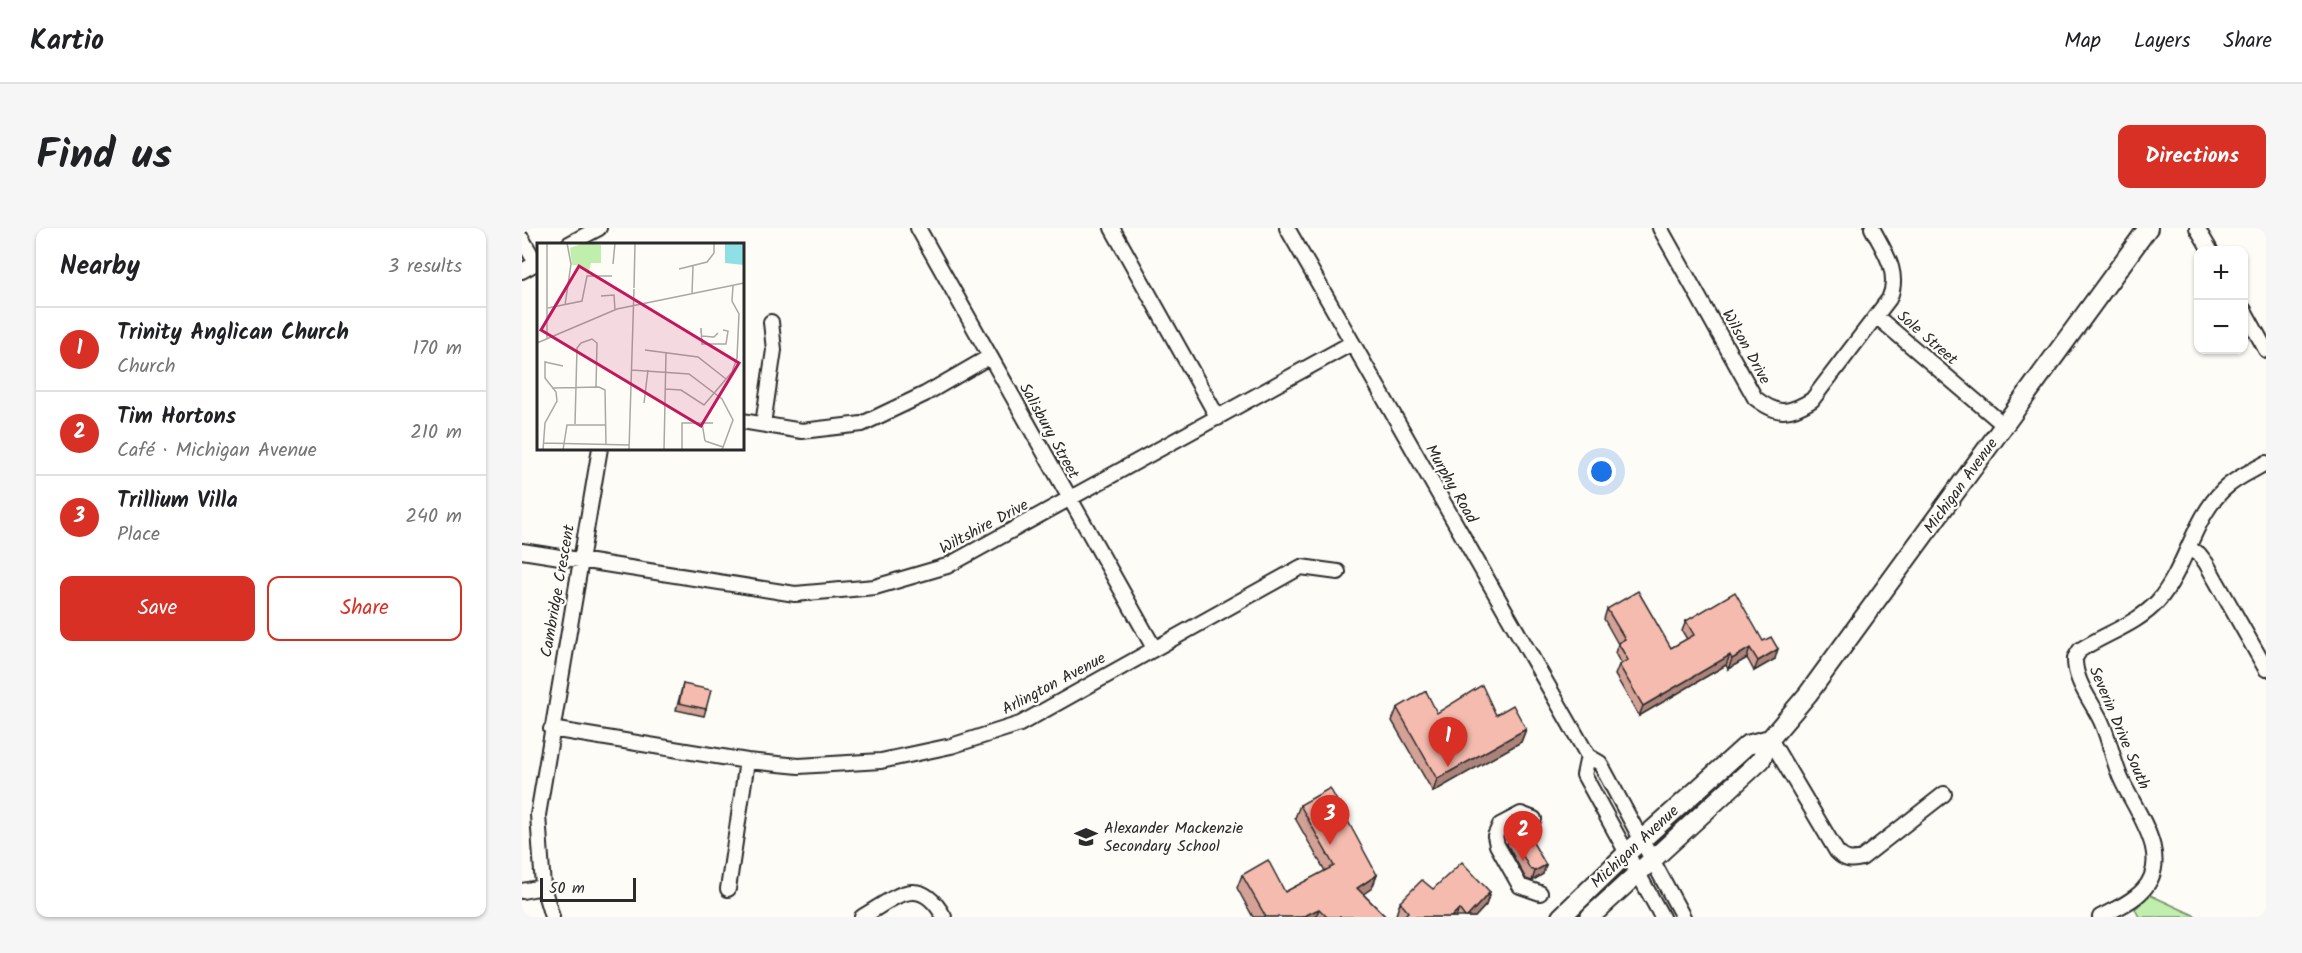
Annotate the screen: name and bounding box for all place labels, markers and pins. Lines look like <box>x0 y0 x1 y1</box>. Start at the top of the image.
pin: 1 <box>1428 718 1468 767</box>
pin: 3 <box>1310 796 1350 845</box>
pin: 2 <box>1504 812 1542 861</box>
place label: Alexander Mackenzie Secondary School <box>1104 816 1243 859</box>
school or university icon: Alexander Mackenzie Secondary School <box>1073 824 1099 850</box>

